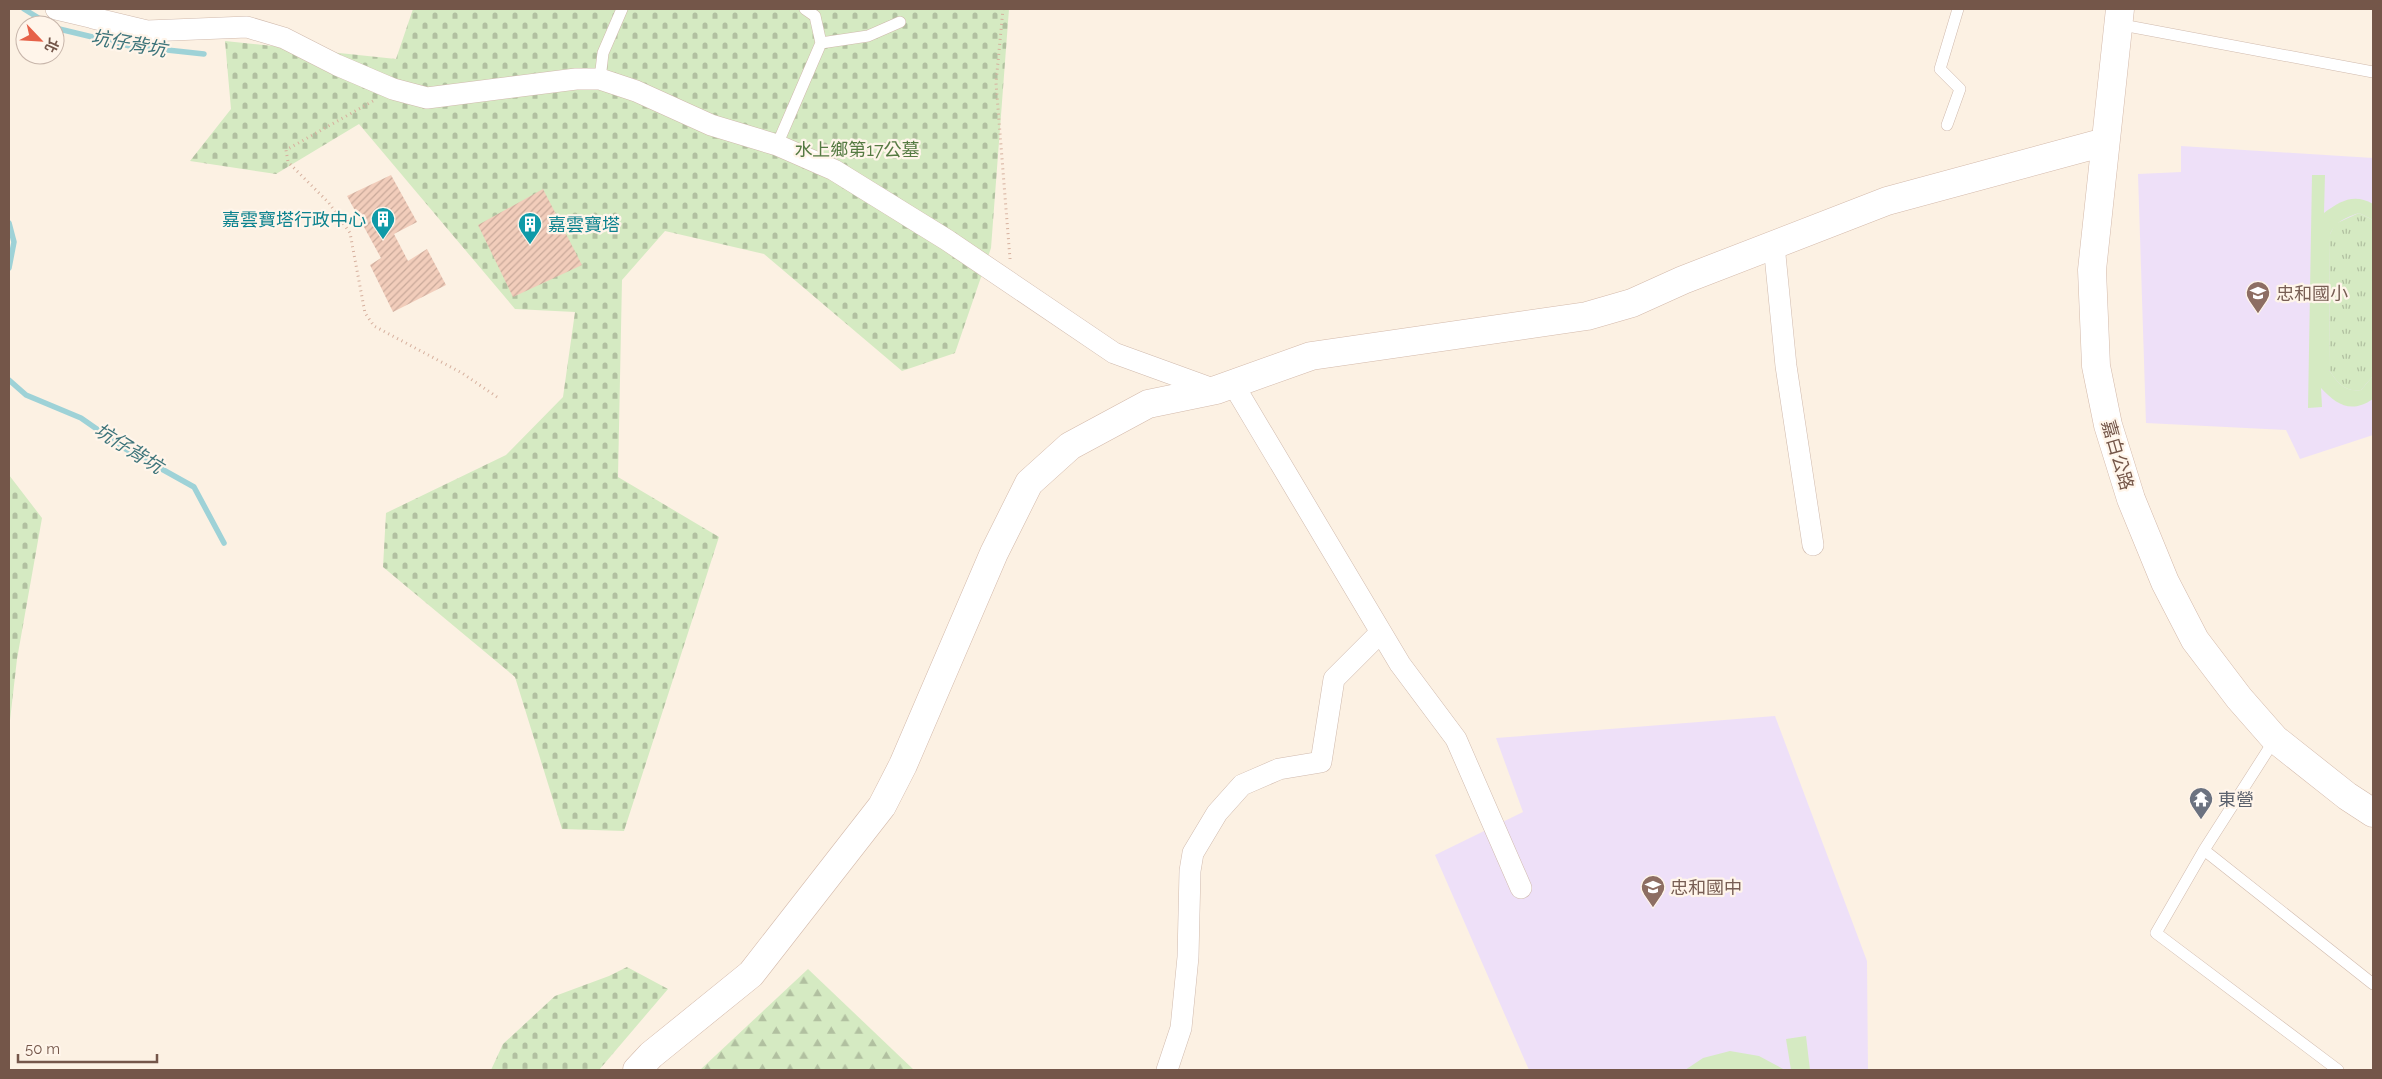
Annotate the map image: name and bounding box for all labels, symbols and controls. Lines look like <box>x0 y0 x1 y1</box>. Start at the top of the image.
north arrow <box>15 15 65 65</box>
water label: 坑仔背坑 <box>90 26 171 61</box>
text: 北 <box>42 36 62 55</box>
park label: 水上鄉第17公墓 <box>794 139 920 160</box>
building icon: 嘉雲寶塔行政中心 <box>370 206 396 240</box>
place label: 嘉雲寶塔行政中心 <box>222 209 366 230</box>
building icon: 嘉雲寶塔 <box>517 211 543 245</box>
place label: 嘉雲寶塔 <box>548 214 620 235</box>
school or university icon: 忠和國小 <box>2245 280 2271 314</box>
place label: 忠和國小 <box>2276 283 2348 304</box>
street label: 嘉白公路 <box>2098 418 2138 492</box>
water label: 坑仔背坑 <box>91 419 170 479</box>
temple icon: 東營 <box>2188 786 2214 820</box>
place label: 東營 <box>2218 789 2254 810</box>
school or university icon: 忠和國中 <box>1640 874 1666 908</box>
place label: 忠和國中 <box>1670 877 1742 898</box>
scale bar <box>18 1032 156 1064</box>
text: 50 m <box>25 1040 60 1058</box>

